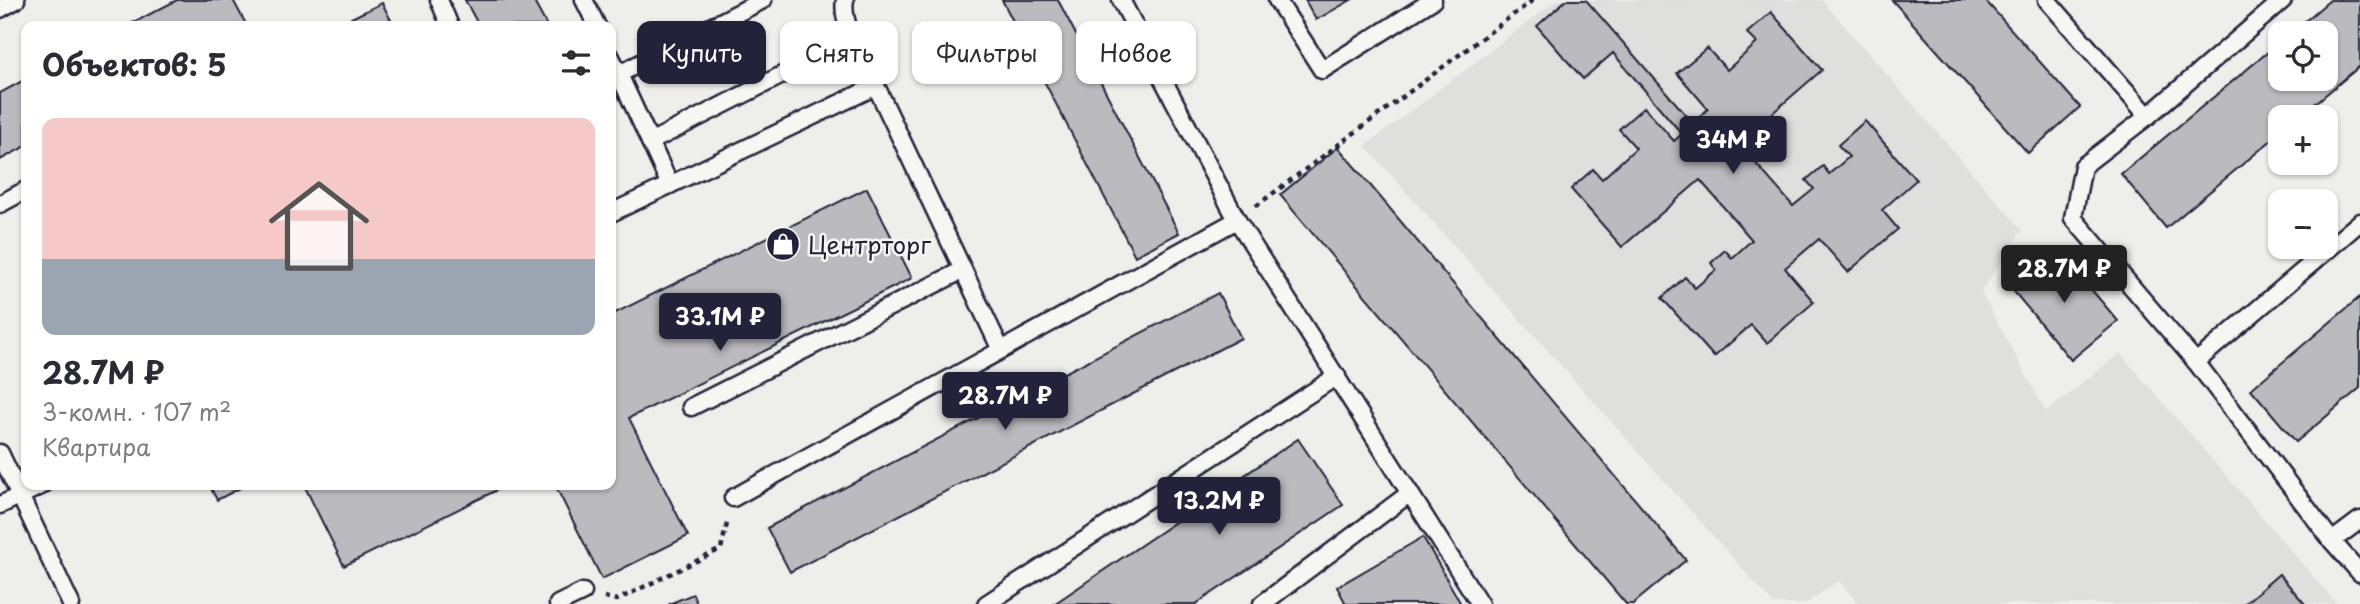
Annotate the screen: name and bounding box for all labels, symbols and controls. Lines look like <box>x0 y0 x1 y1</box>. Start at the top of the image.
chip: Купить <box>637 21 766 84</box>
chip: Снять <box>780 21 898 84</box>
chip: Фильтры <box>912 21 1062 84</box>
chip: Новое <box>1076 21 1196 84</box>
map controls <box>2268 21 2338 259</box>
button: locate <box>2268 21 2338 91</box>
text: Объектов: 5 <box>42 41 227 86</box>
icon: filters <box>557 44 595 82</box>
button: + <box>2268 105 2338 175</box>
pin: 34M ₽ <box>1684 116 1782 176</box>
text: 34M ₽ <box>1696 121 1770 156</box>
icon: home <box>256 163 382 289</box>
button: − <box>2268 189 2338 259</box>
shop icon: Центрторг <box>764 225 802 263</box>
place label: Центрторг <box>808 226 931 262</box>
pin: 28.7M ₽ <box>1999 246 2129 305</box>
text: 28.7M ₽ <box>2017 250 2111 285</box>
pin: 33.1M ₽ <box>655 294 785 353</box>
text: 33.1M ₽ <box>675 298 765 333</box>
text: 28.7M ₽ <box>42 349 164 394</box>
pin: 28.7M ₽ <box>940 372 1070 432</box>
text: 28.7M ₽ <box>958 377 1052 412</box>
text: 3-комн. · 107 m² <box>42 394 231 429</box>
text: Квартира <box>42 429 150 464</box>
pin: 13.2M ₽ <box>1154 477 1284 537</box>
text: 13.2M ₽ <box>1173 482 1265 517</box>

